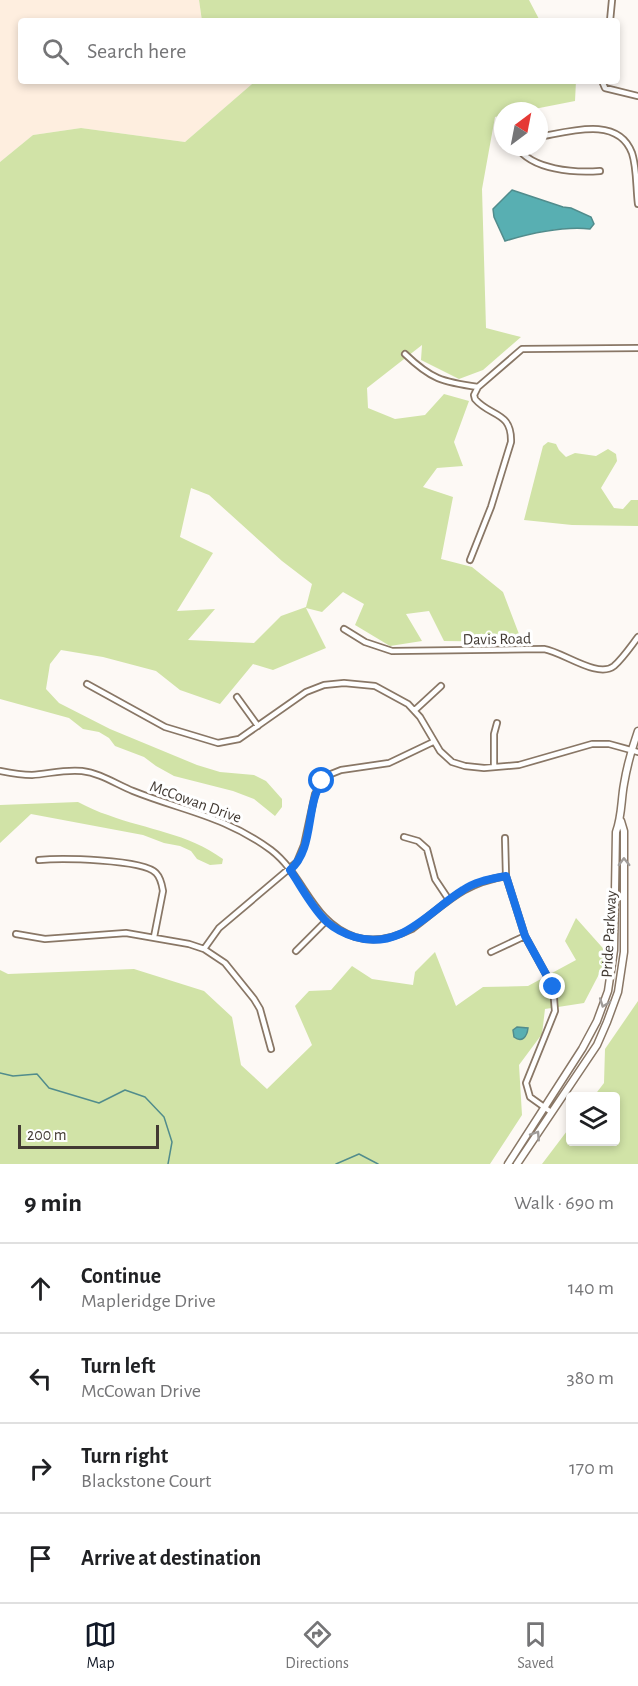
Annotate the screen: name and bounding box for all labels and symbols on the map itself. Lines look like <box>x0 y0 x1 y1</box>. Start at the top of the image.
north arrow <box>494 102 548 156</box>
street label: Davis Road <box>463 630 531 648</box>
route start <box>308 767 334 793</box>
street label: McCowan Drive <box>148 778 244 826</box>
one-way arrow <box>618 858 630 867</box>
street label: Pride Parkway <box>599 890 620 978</box>
route end <box>539 973 565 999</box>
one-way arrow <box>599 997 611 1008</box>
scale bar <box>18 1122 159 1150</box>
one-way arrow <box>528 1131 540 1141</box>

